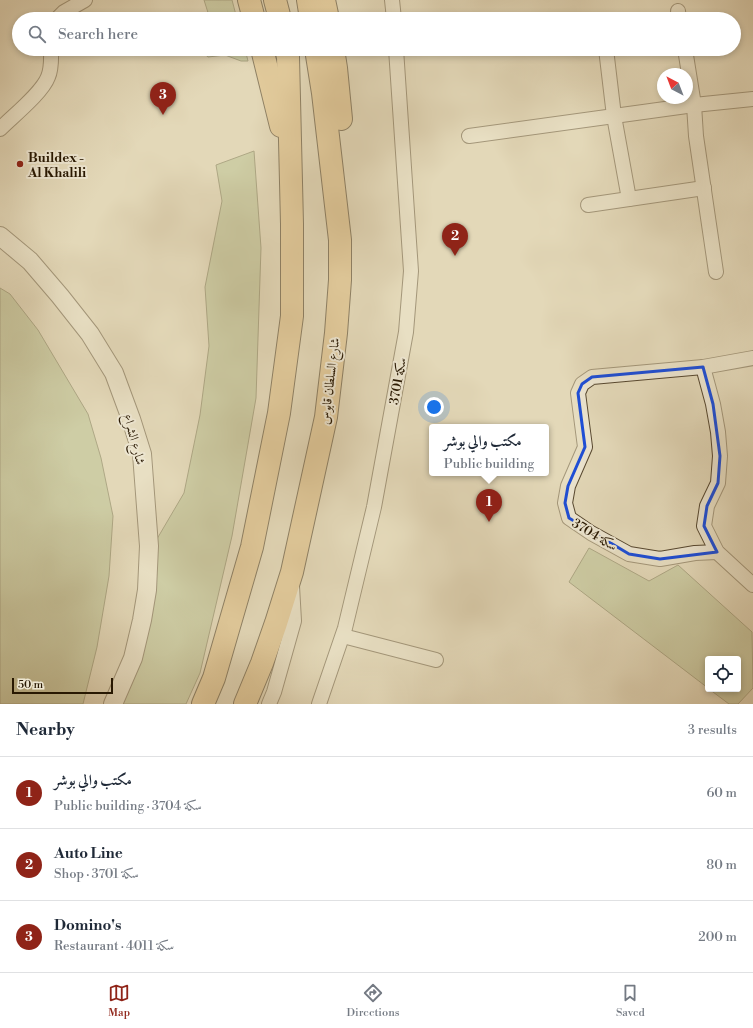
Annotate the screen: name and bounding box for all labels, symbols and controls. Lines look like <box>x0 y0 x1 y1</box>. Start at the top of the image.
search box <box>12 12 741 56</box>
icon: search <box>26 23 48 45</box>
text: Search here <box>58 25 138 44</box>
north arrow <box>657 68 693 104</box>
pin: 3 <box>150 82 176 115</box>
place label: Buildex - Al Khalili <box>27 150 86 181</box>
marker: Buildex - Al Khalili <box>15 159 25 169</box>
pin: 2 <box>442 223 468 256</box>
street label: شارع السلطان قابوس <box>317 337 346 426</box>
street label: سكة 3701 <box>386 356 410 406</box>
your location <box>424 397 444 417</box>
street label: شارع الشراع <box>117 412 149 467</box>
popup <box>429 424 549 476</box>
text: مكتب والي بوشر <box>444 432 522 451</box>
text: Public building <box>444 456 534 472</box>
pin: 1 <box>476 489 502 522</box>
street label: سكة 3704 <box>569 515 620 555</box>
map controls <box>705 656 741 692</box>
button: locate <box>705 656 741 692</box>
scale bar <box>12 676 113 695</box>
text: 50 m <box>18 678 43 692</box>
text: Nearby <box>16 719 75 741</box>
text: 3 results <box>688 722 737 738</box>
text: مكتب والي بوشر <box>54 771 132 790</box>
text: 1 <box>26 785 32 801</box>
text: 60 m <box>706 785 737 801</box>
text: Public building · سكة 3704 <box>54 798 202 814</box>
text: Auto Line <box>54 844 123 863</box>
text: 2 <box>25 857 33 873</box>
text: 80 m <box>706 857 737 873</box>
text: Shop · سكة 3701 <box>54 866 139 882</box>
text: Domino's <box>54 916 121 935</box>
text: 3 <box>25 929 33 945</box>
text: 200 m <box>698 929 737 945</box>
text: Restaurant · سكة 4011 <box>54 938 174 954</box>
tab: Map <box>108 982 130 1020</box>
tab: Directions <box>347 982 400 1020</box>
tab: Saved <box>616 982 645 1020</box>

